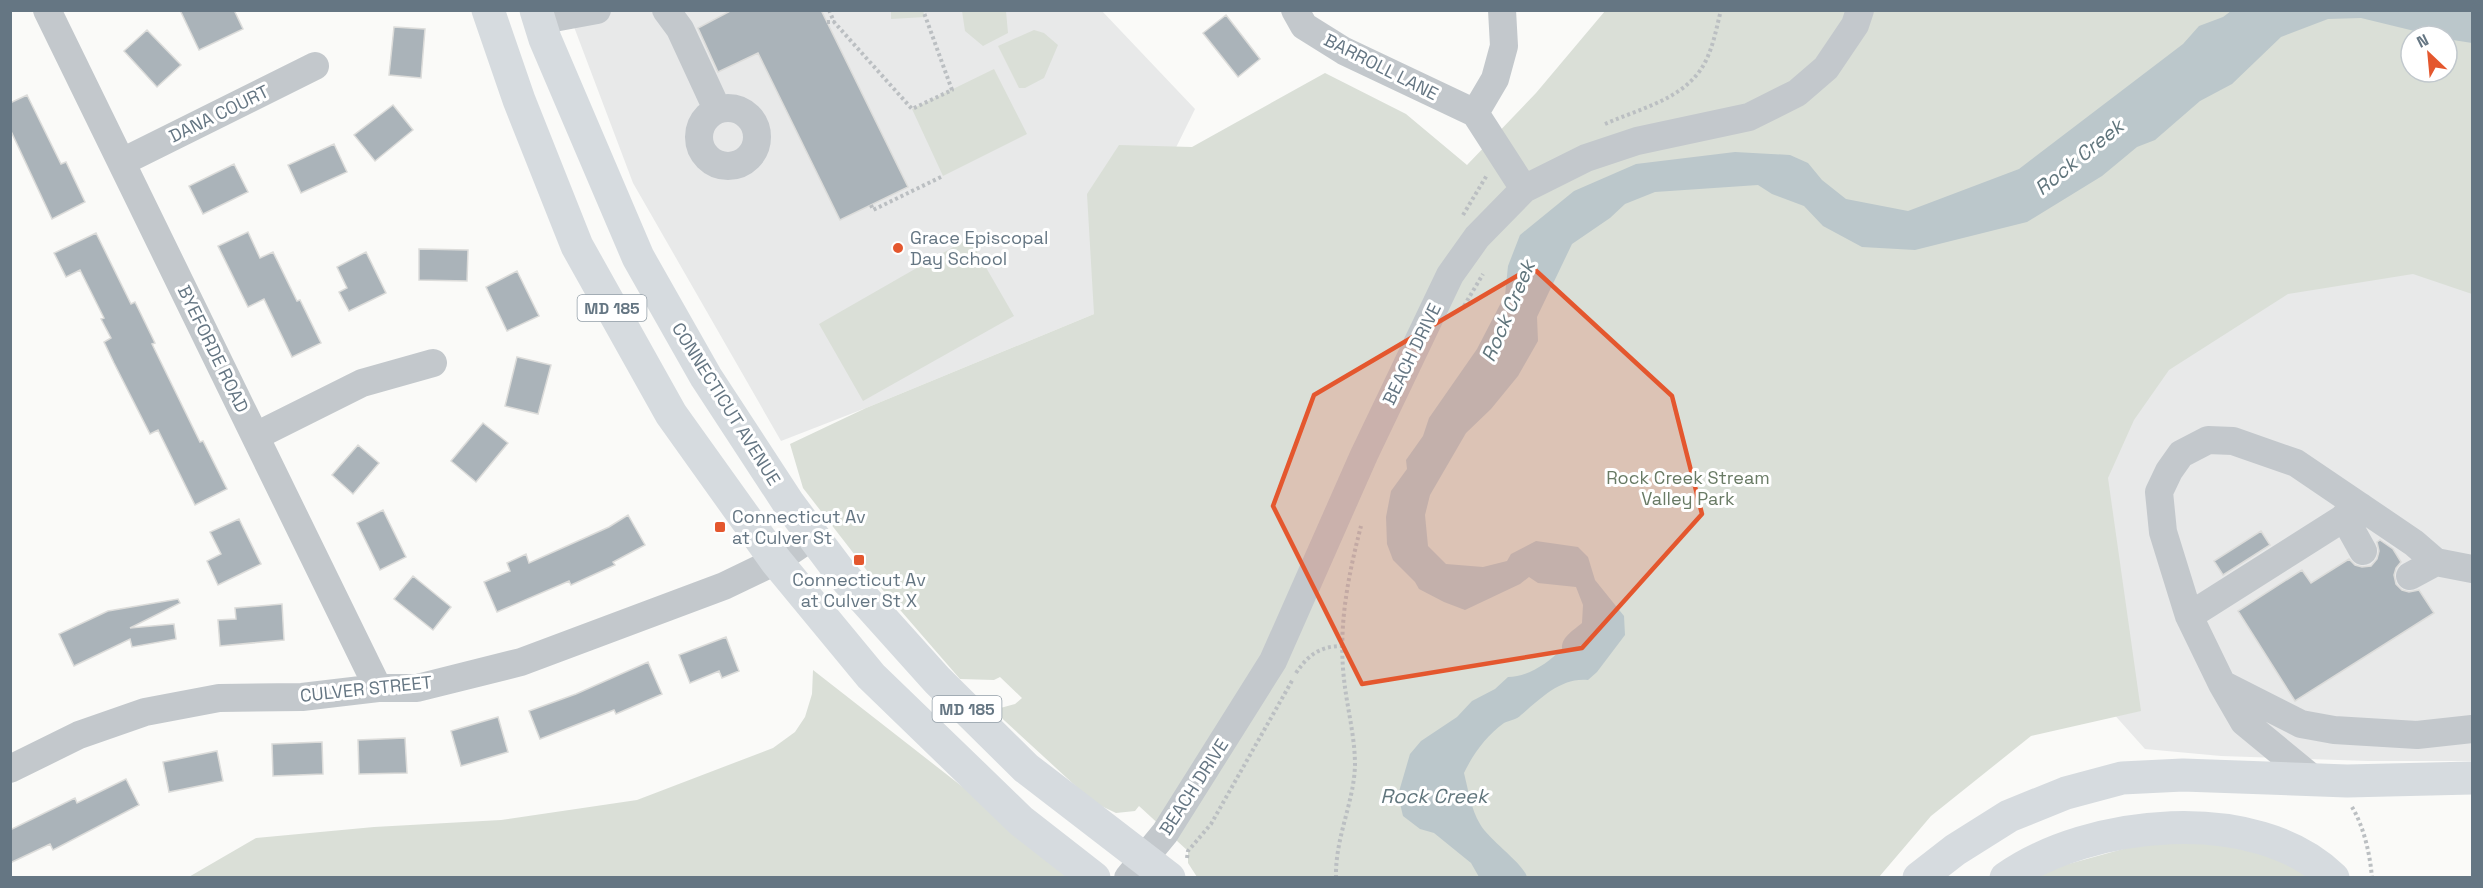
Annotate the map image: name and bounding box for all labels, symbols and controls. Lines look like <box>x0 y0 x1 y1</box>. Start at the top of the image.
north arrow <box>2399 24 2459 84</box>
street label: BARROLL LANE <box>1320 28 1442 105</box>
text: N <box>2413 29 2432 53</box>
street label: DANA COURT <box>165 79 273 148</box>
water label: Rock Creek <box>2029 112 2131 201</box>
place label: Grace Episcopal Day School <box>910 226 1048 270</box>
marker: Grace Episcopal Day School <box>891 241 905 255</box>
water label: Rock Creek <box>1475 254 1542 365</box>
street label: BYEFORDE ROAD <box>173 281 254 416</box>
road number: MD 185 <box>578 295 646 321</box>
street label: BEACH DRIVE <box>1377 299 1446 408</box>
street label: CONNECTICUT AVENUE <box>667 318 786 489</box>
park label: Rock Creek Stream Valley Park <box>1606 466 1770 510</box>
place label: Connecticut Av at Culver St <box>732 505 866 549</box>
marker: Connecticut Av at Culver St <box>713 520 727 534</box>
marker: Connecticut Av at Culver St X <box>852 553 866 567</box>
place label: Connecticut Av at Culver St X <box>792 568 926 612</box>
street label: CULVER STREET <box>299 670 433 707</box>
road number: MD 185 <box>932 696 1002 722</box>
street label: BEACH DRIVE <box>1154 734 1233 839</box>
water label: Rock Creek <box>1380 783 1490 809</box>

